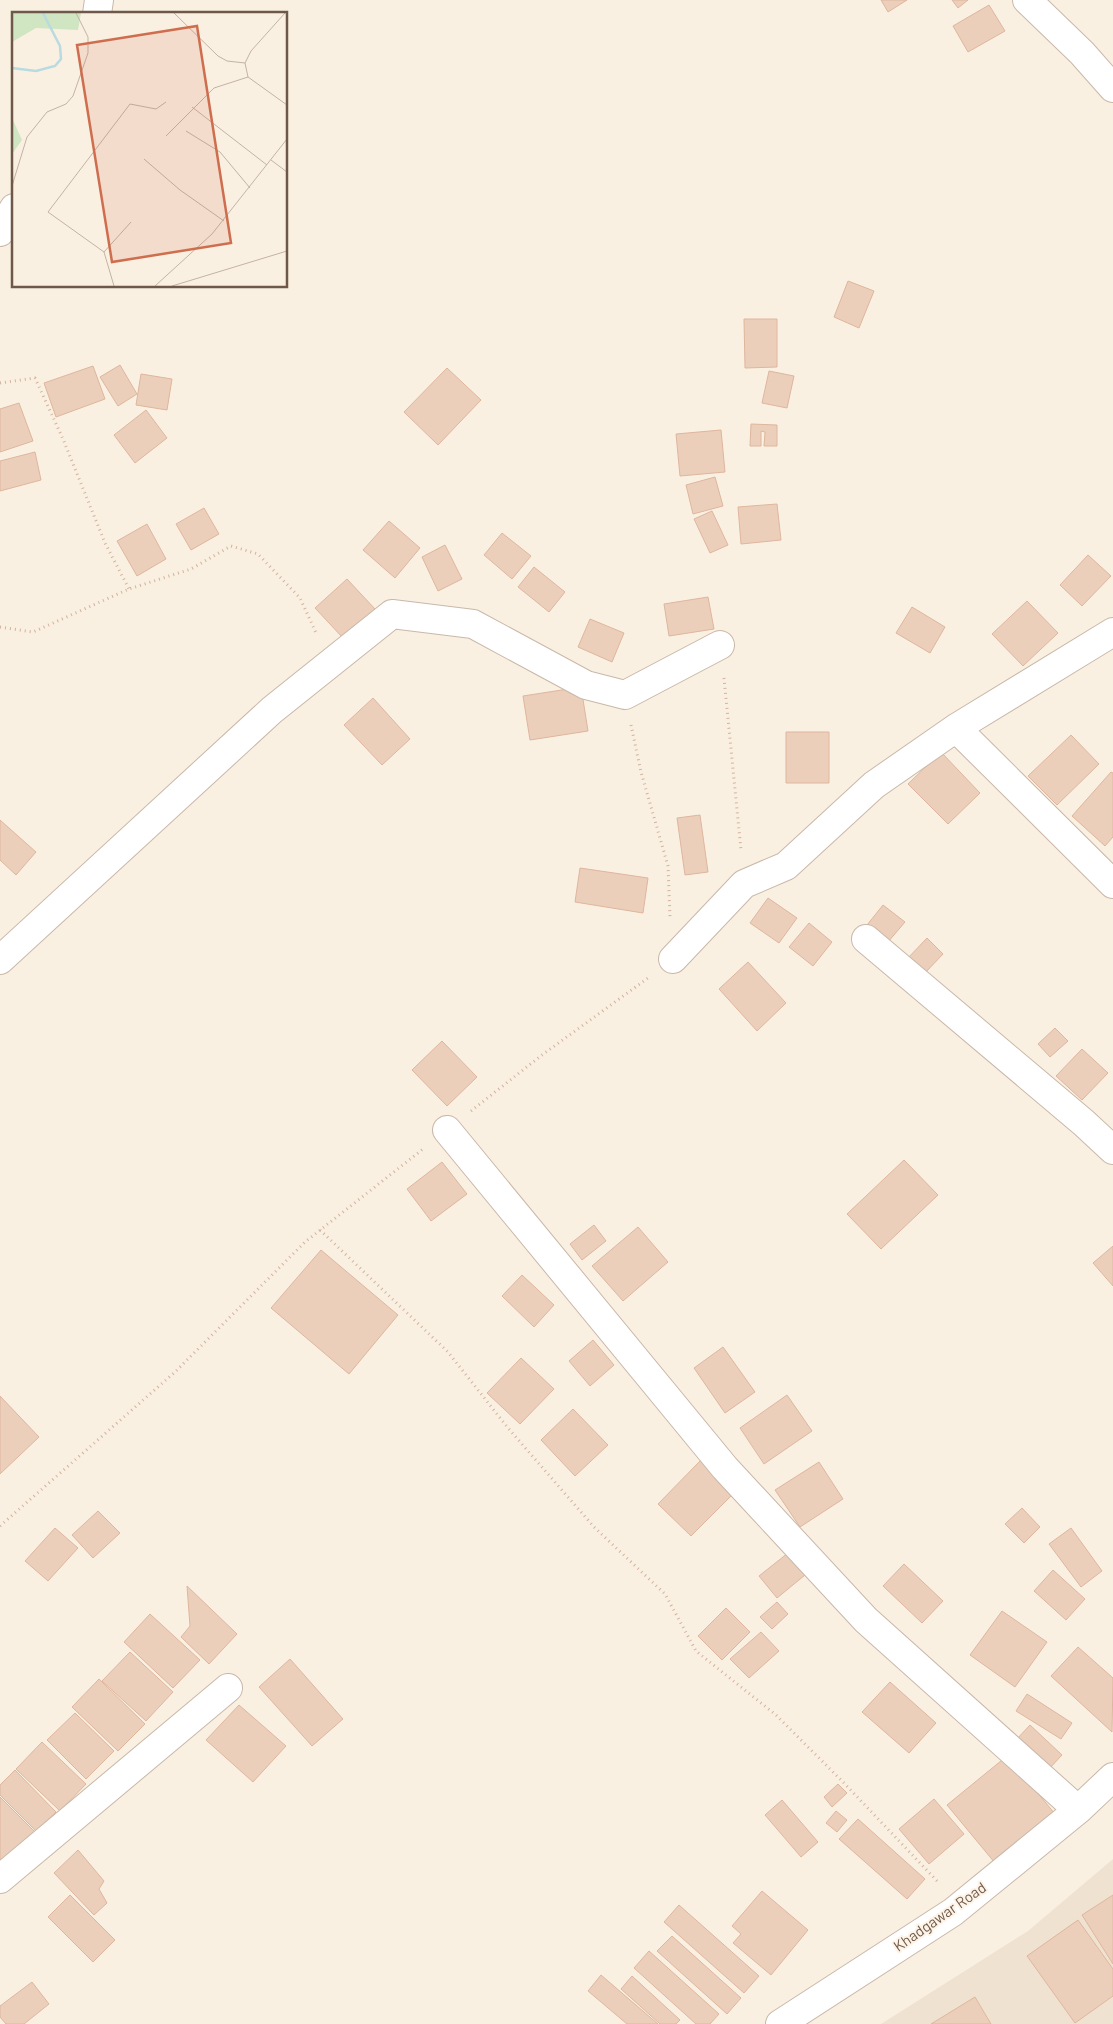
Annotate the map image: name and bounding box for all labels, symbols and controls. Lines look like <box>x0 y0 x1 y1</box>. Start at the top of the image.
inset map <box>12 12 288 288</box>
street label: Khadgawar Road <box>890 1878 989 1955</box>

